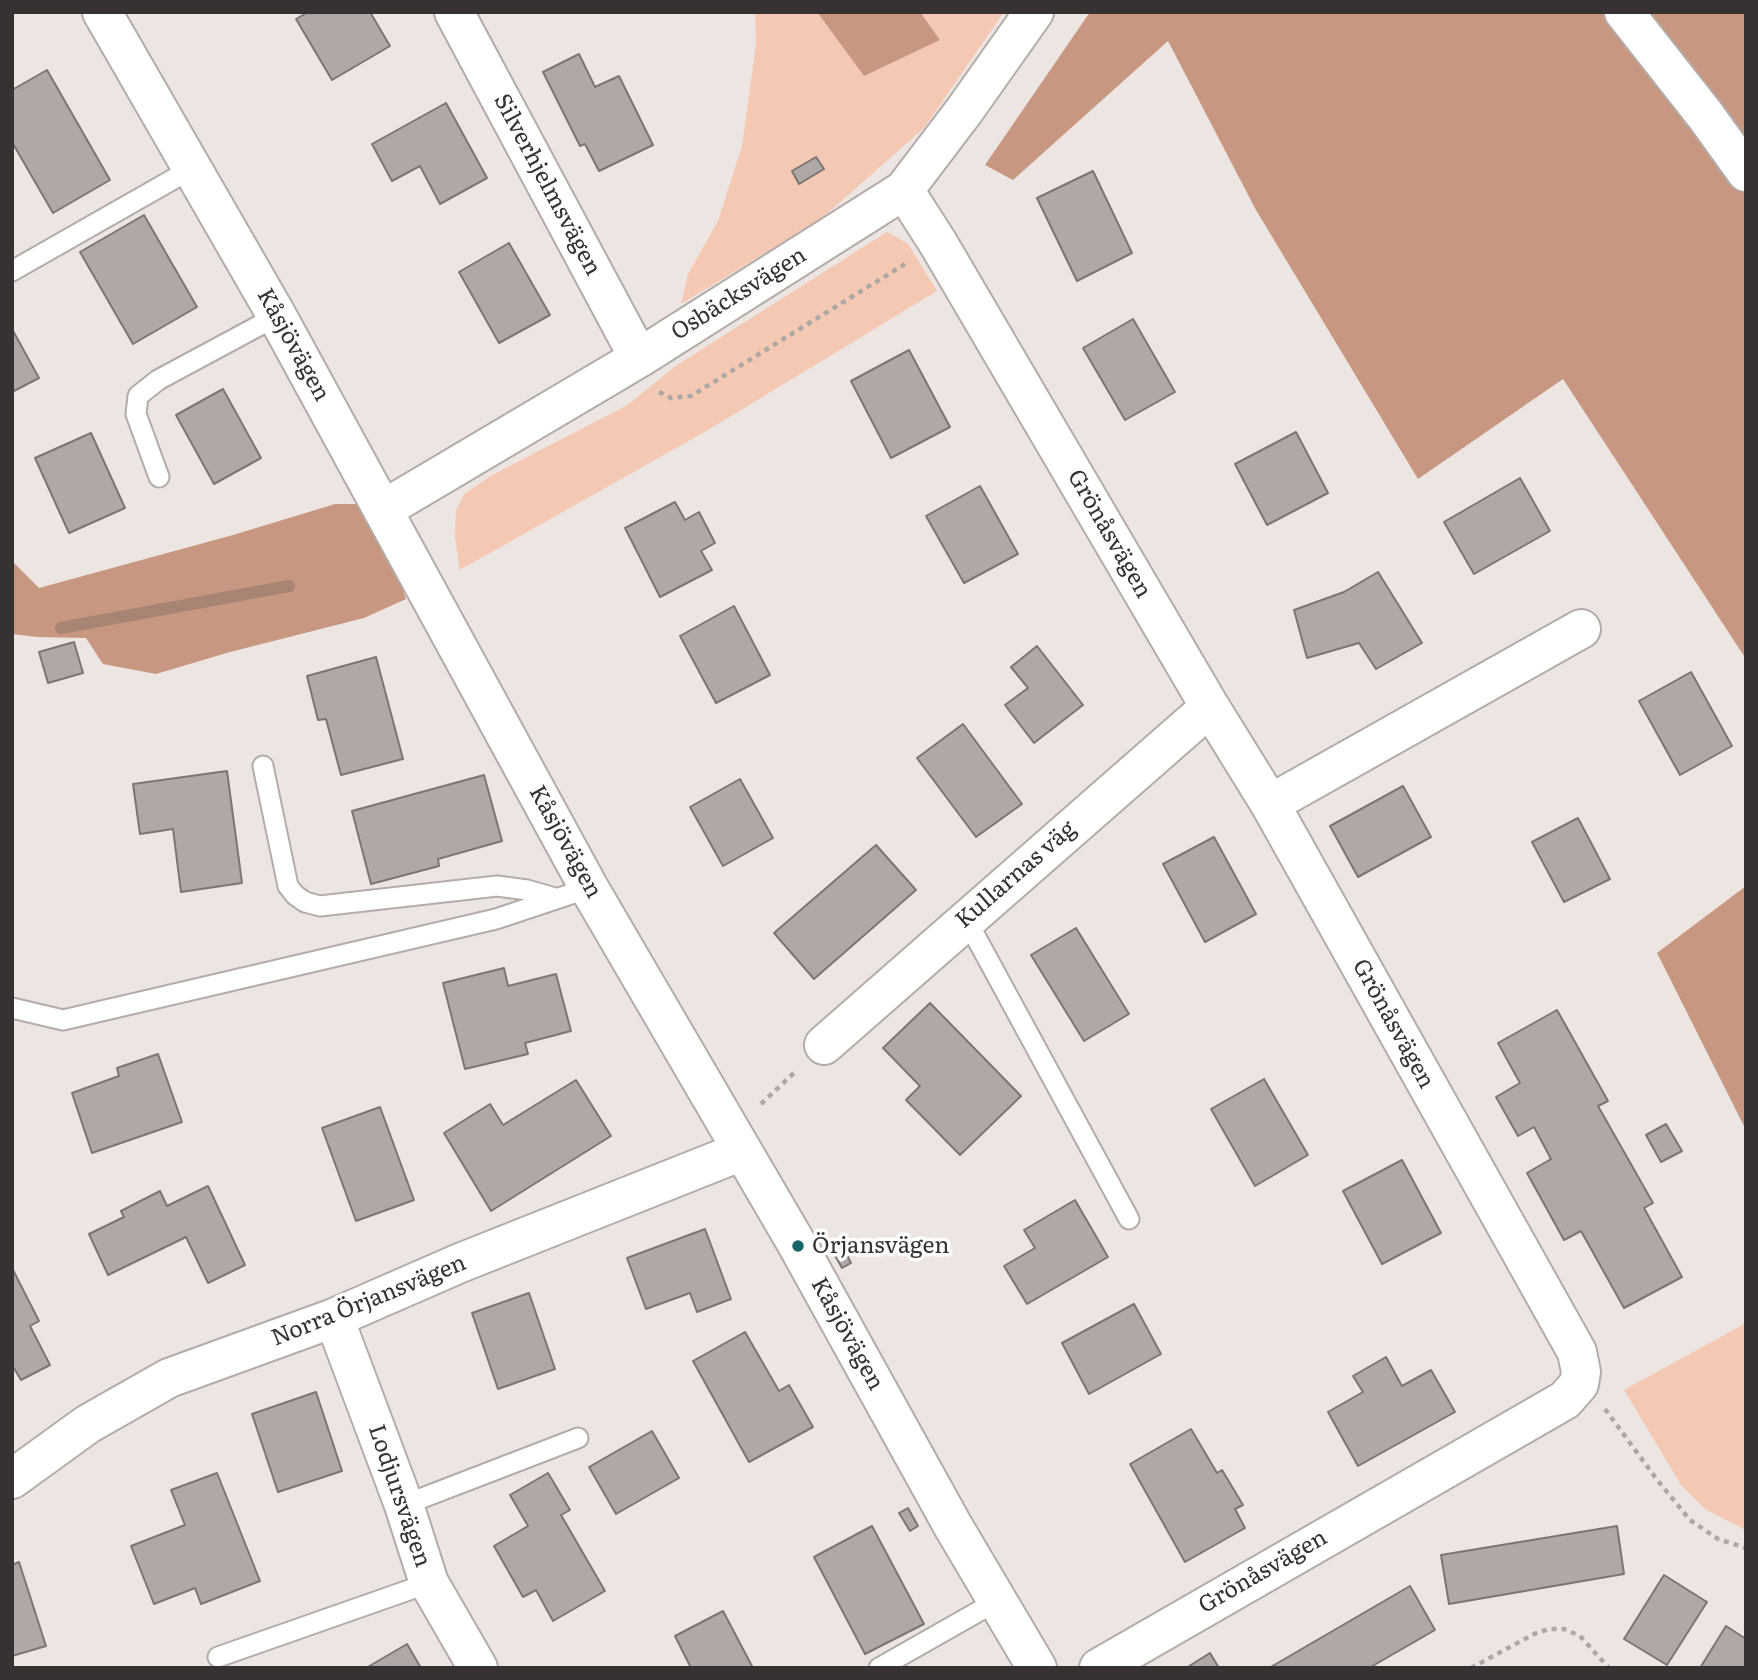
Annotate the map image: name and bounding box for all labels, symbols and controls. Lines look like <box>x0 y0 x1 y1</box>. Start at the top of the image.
street label: Silverhjelmsvägen <box>487 89 607 281</box>
street label: Osbäcksvägen <box>666 241 812 347</box>
street label: Kåsjövägen <box>251 284 335 406</box>
street label: Grönåsvägen <box>1061 465 1157 603</box>
street label: Kåsjövägen <box>523 781 607 903</box>
street label: Kullarnas väg <box>950 815 1082 935</box>
street label: Grönåsvägen <box>1346 954 1440 1094</box>
place label: Örjansvägen <box>812 1232 949 1260</box>
marker: Örjansvägen <box>790 1238 806 1254</box>
street label: Norra Örjansvägen <box>268 1249 470 1353</box>
street label: Kåsjövägen <box>805 1273 889 1395</box>
street label: Lodjursvägen <box>362 1421 436 1571</box>
street label: Grönåsvägen <box>1194 1524 1332 1620</box>

